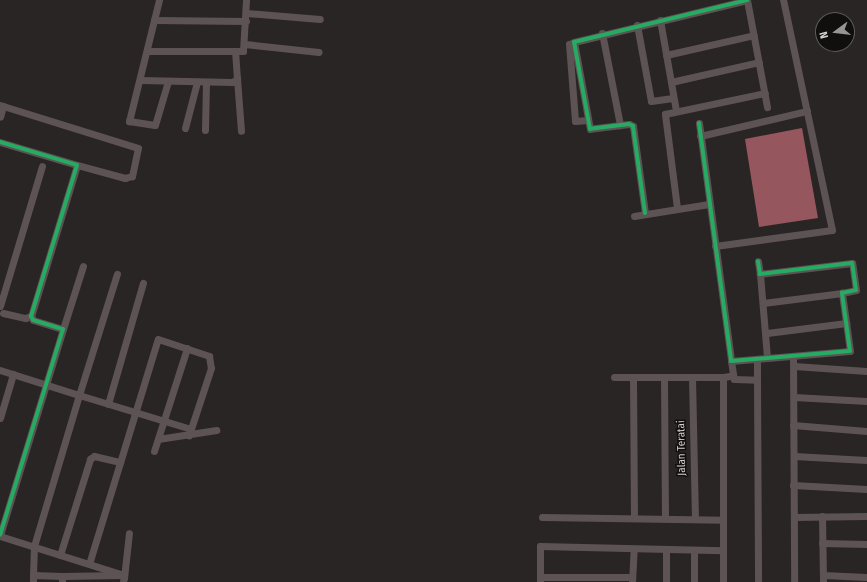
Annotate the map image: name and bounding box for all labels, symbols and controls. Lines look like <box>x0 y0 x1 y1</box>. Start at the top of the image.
north arrow <box>815 12 855 52</box>
text: N <box>817 30 831 40</box>
street label: Jalan Teratai <box>675 420 689 476</box>

